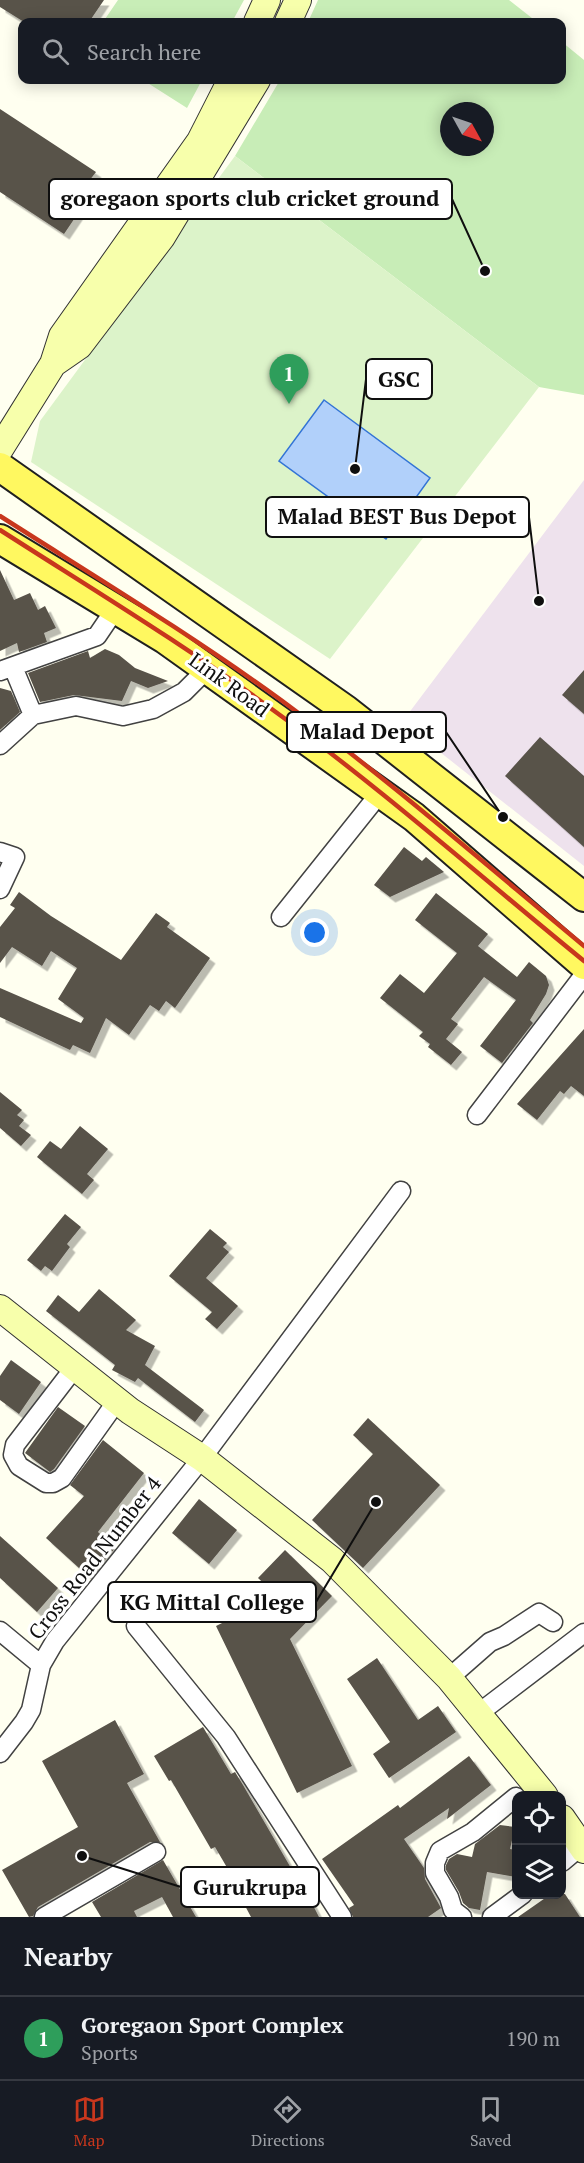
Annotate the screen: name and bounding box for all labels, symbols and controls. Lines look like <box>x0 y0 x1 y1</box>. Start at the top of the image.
search box <box>18 18 566 84</box>
icon: search <box>39 35 72 68</box>
text: Search here <box>87 37 201 66</box>
north arrow <box>440 102 494 156</box>
callout: goregaon sports club cricket ground <box>49 179 452 219</box>
text: goregaon sports club cricket ground <box>61 183 439 212</box>
pin: 1 <box>270 354 308 404</box>
callout: GSC <box>366 359 432 399</box>
text: GSC <box>378 364 420 393</box>
callout: Malad BEST Bus Depot <box>266 497 529 537</box>
text: Malad BEST Bus Depot <box>278 501 517 530</box>
street label: Link Road <box>184 645 276 723</box>
callout: Malad Depot <box>287 712 446 752</box>
text: Malad Depot <box>300 716 434 745</box>
your location <box>300 918 329 947</box>
street label: Cross Road Number 4 <box>21 1469 167 1645</box>
callout: KG Mittal College <box>108 1582 316 1622</box>
text: KG Mittal College <box>120 1587 304 1616</box>
map controls <box>512 1791 566 1899</box>
button: locate <box>512 1791 566 1845</box>
button: layers <box>512 1845 566 1899</box>
callout: Gurukrupa <box>181 1867 319 1907</box>
text: Gurukrupa <box>193 1872 307 1901</box>
text: Nearby <box>24 1939 112 1973</box>
text: Goregaon Sport Complex <box>81 2010 343 2039</box>
text: 1 <box>38 2025 49 2052</box>
text: 190 m <box>506 2025 560 2052</box>
text: Sports <box>81 2039 138 2066</box>
tab: Map <box>73 2093 106 2151</box>
tab: Directions <box>251 2093 325 2151</box>
tab: Saved <box>470 2093 511 2151</box>

